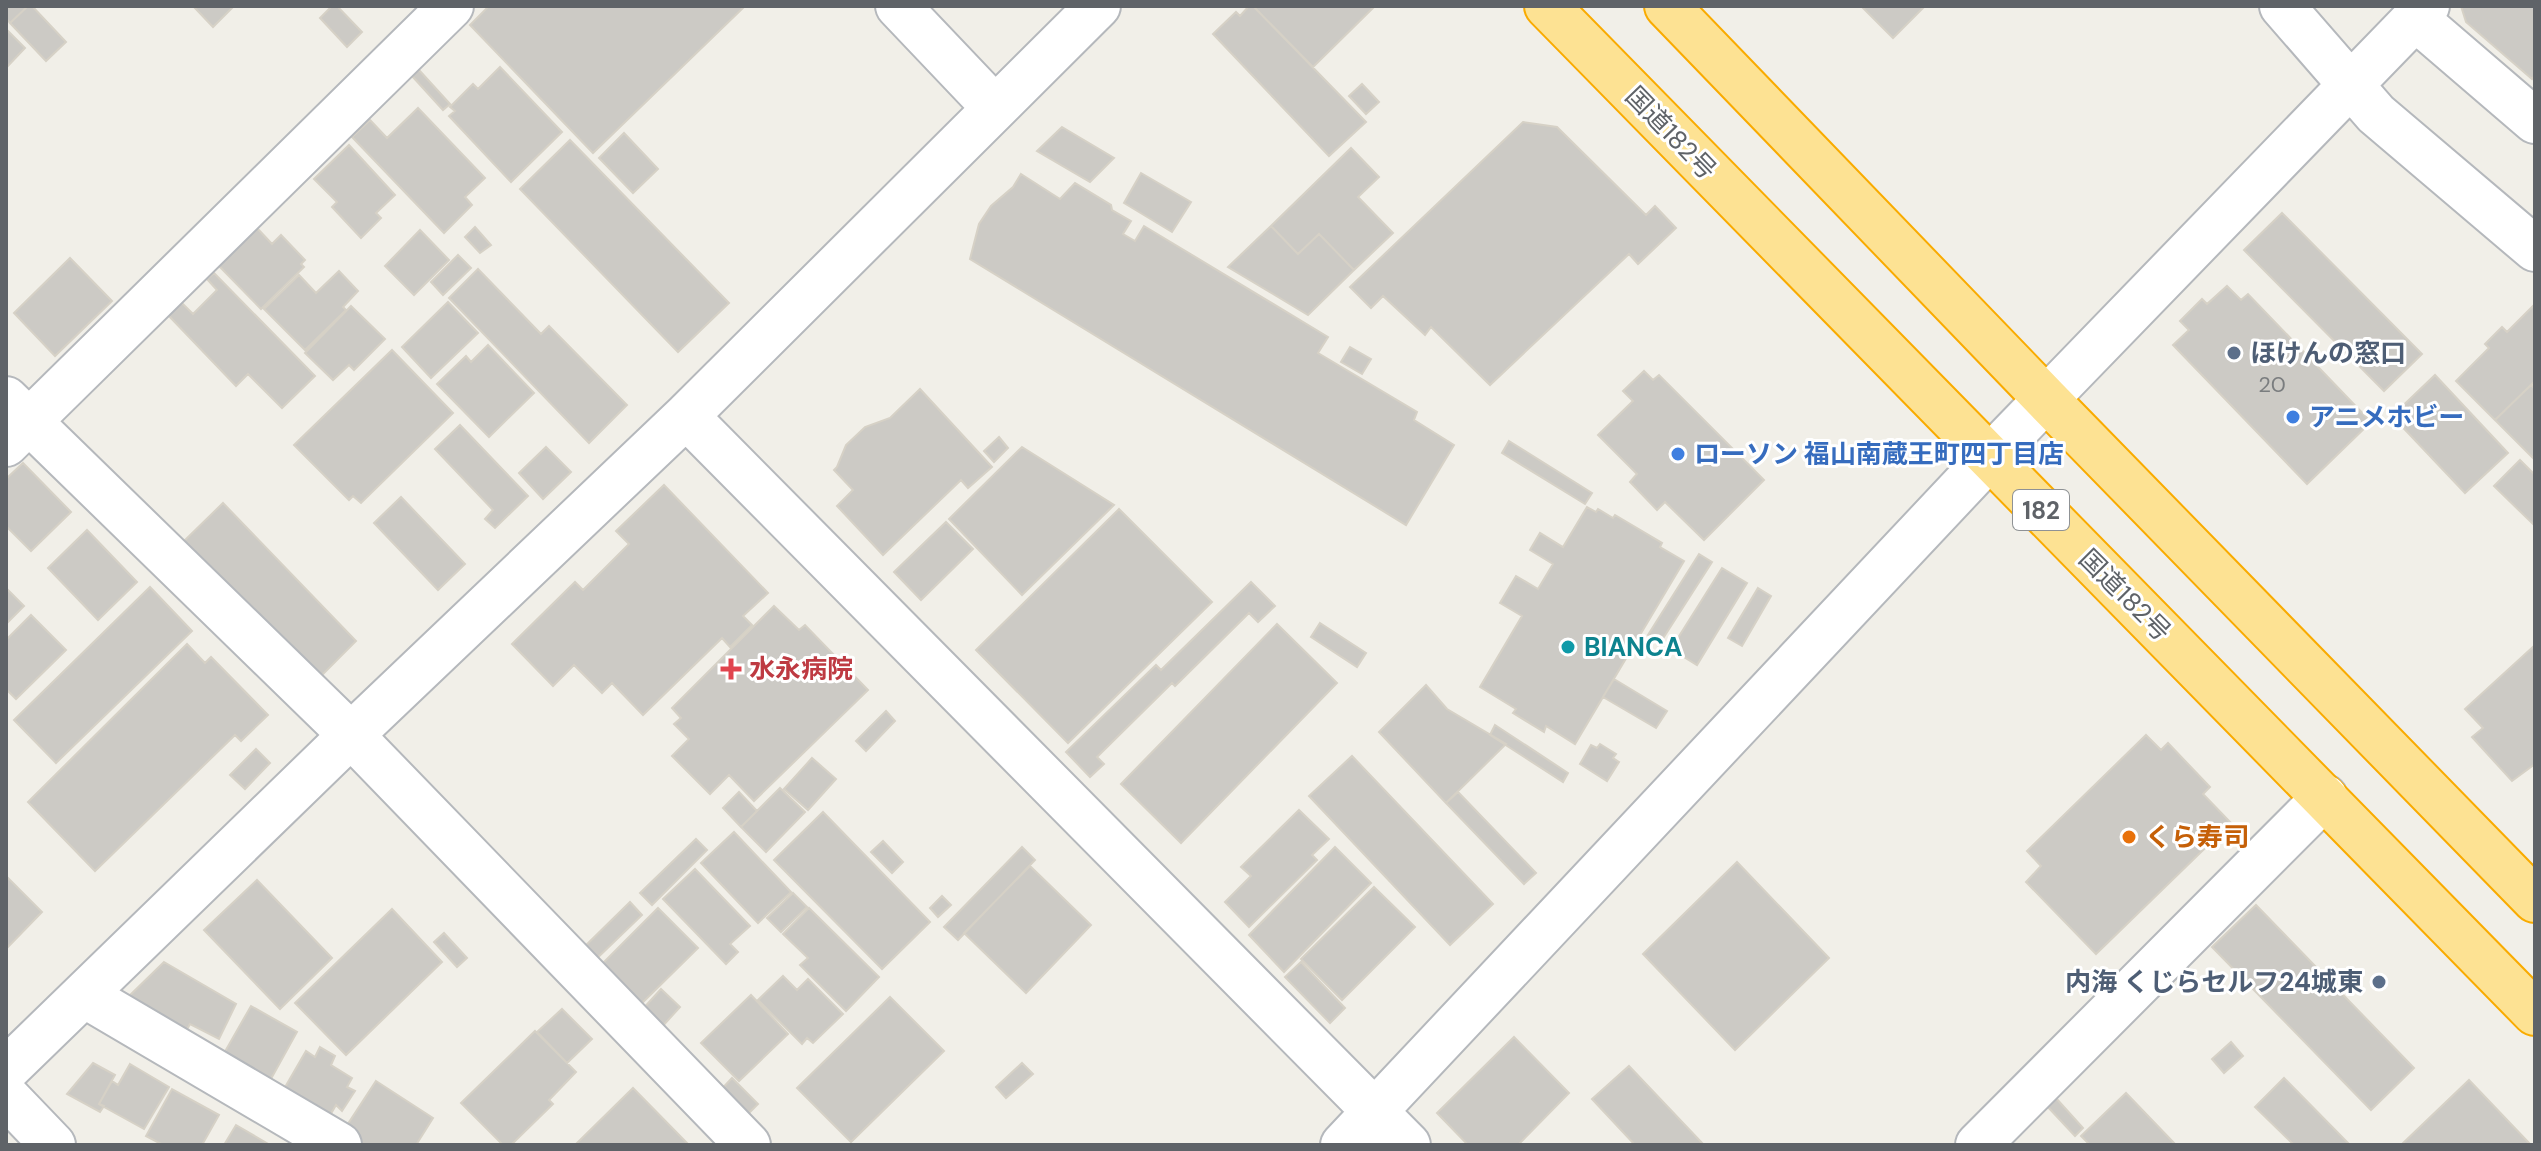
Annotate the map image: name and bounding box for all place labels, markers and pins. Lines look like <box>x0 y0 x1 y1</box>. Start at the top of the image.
place label: ほけんの窓口 <box>2250 336 2406 370</box>
marker: ほけんの窓口 <box>2225 344 2243 362</box>
place label: アニメホビー <box>2309 400 2464 434</box>
marker: アニメホビー <box>2284 408 2302 426</box>
place label: ローソン 福山南蔵王町四丁目店 <box>1694 437 2064 471</box>
marker: ローソン 福山南蔵王町四丁目店 <box>1669 445 1687 463</box>
place label: BIANCA <box>1584 630 1683 664</box>
marker: BIANCA <box>1559 638 1577 656</box>
place label: 水永病院 <box>749 652 853 686</box>
marker: 水永病院 <box>720 658 742 680</box>
place label: くら寿司 <box>2145 820 2249 854</box>
marker: くら寿司 <box>2120 828 2138 846</box>
place label: 内海 くじらセルフ24城東 <box>2065 965 2363 999</box>
marker: 内海 くじらセルフ24城東 <box>2370 973 2388 991</box>

